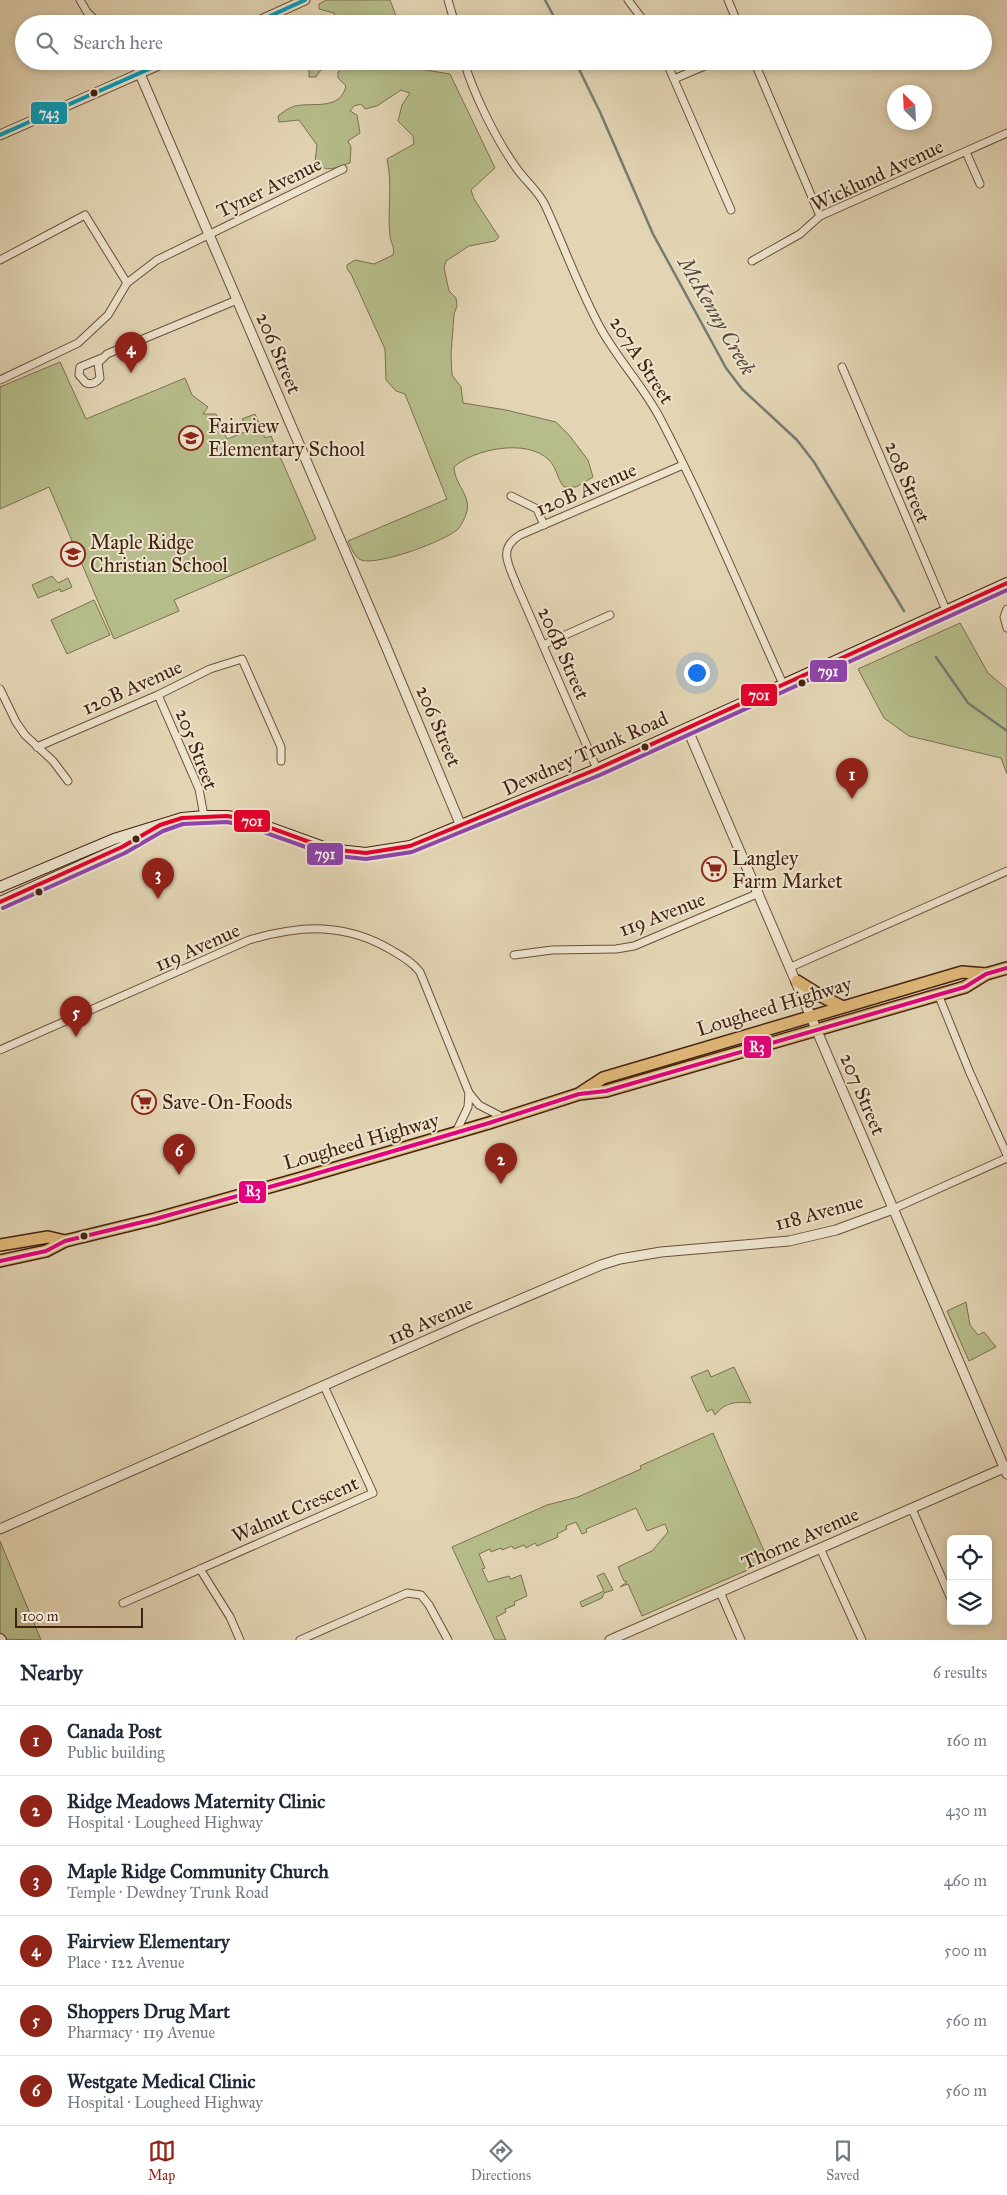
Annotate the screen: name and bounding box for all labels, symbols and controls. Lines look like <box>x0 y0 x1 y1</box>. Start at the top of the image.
search box <box>15 15 992 70</box>
icon: search <box>33 29 61 57</box>
text: Search here <box>73 31 163 54</box>
north arrow <box>887 85 932 130</box>
unlabelled marker <box>89 88 99 98</box>
line badge: 743 <box>30 101 68 125</box>
text: 743 <box>39 105 60 123</box>
street label: Wicklund Avenue <box>807 134 947 216</box>
street label: Tyner Avenue <box>212 151 326 223</box>
water label: McKenny Creek <box>672 250 762 380</box>
street label: 206 Street <box>251 309 307 397</box>
street label: 207A Street <box>605 312 679 408</box>
pin: 4 <box>115 332 147 373</box>
place label: Fairview Elementary School <box>208 414 366 461</box>
school or university icon: Fairview Elementary School <box>178 425 204 451</box>
street label: 208 Street <box>880 438 936 526</box>
street label: 120B Avenue <box>532 457 640 521</box>
place label: Maple Ridge Christian School <box>90 530 229 577</box>
school or university icon: Maple Ridge Christian School <box>60 541 86 567</box>
street label: 206B Street <box>533 603 595 703</box>
street label: 120B Avenue <box>78 654 186 720</box>
line badge: 791 <box>809 659 848 683</box>
your location <box>684 660 710 686</box>
text: 791 <box>818 663 839 681</box>
unlabelled marker <box>797 678 807 688</box>
street label: 206 Street <box>411 682 467 770</box>
line badge: 701 <box>740 683 778 707</box>
text: 701 <box>748 687 770 704</box>
street label: 205 Street <box>171 705 223 793</box>
street label: Dewdney Trunk Road <box>499 706 671 800</box>
unlabelled marker <box>640 742 650 752</box>
pin: 1 <box>836 758 868 799</box>
line badge: 701 <box>233 809 271 833</box>
text: 701 <box>241 813 263 830</box>
unlabelled marker <box>131 834 141 844</box>
line badge: 791 <box>306 842 344 866</box>
text: 791 <box>315 846 336 864</box>
place label: Langley Farm Market <box>732 846 843 893</box>
supermarket icon: Langley Farm Market <box>701 856 727 882</box>
pin: 3 <box>142 858 174 899</box>
unlabelled marker <box>34 887 44 897</box>
street label: 119 Avenue <box>615 887 709 941</box>
street label: 119 Avenue <box>151 918 243 976</box>
street label: Lougheed Highway <box>694 971 855 1042</box>
pin: 5 <box>60 996 92 1037</box>
line badge: R3 <box>743 1035 772 1059</box>
text: R3 <box>749 1039 765 1057</box>
street label: 207 Street <box>835 1050 891 1138</box>
supermarket icon: Save-On-Foods <box>131 1089 157 1115</box>
place label: Save-On-Foods <box>162 1090 292 1114</box>
street label: Lougheed Highway <box>280 1107 442 1176</box>
pin: 6 <box>163 1134 195 1175</box>
pin: 2 <box>485 1143 517 1184</box>
line badge: R3 <box>238 1180 267 1204</box>
text: R3 <box>245 1183 261 1201</box>
street label: 118 Avenue <box>772 1189 866 1235</box>
unlabelled marker <box>79 1231 89 1241</box>
street label: 118 Avenue <box>384 1291 476 1349</box>
street label: Walnut Crescent <box>228 1470 362 1548</box>
street label: Thorne Avenue <box>738 1501 862 1575</box>
map controls <box>947 1535 992 1625</box>
button: locate <box>947 1535 992 1580</box>
button: layers <box>947 1580 992 1625</box>
scale bar <box>15 1605 142 1628</box>
text: 100 m <box>22 1608 59 1625</box>
text: Nearby <box>20 1660 83 1686</box>
text: 6 results <box>933 1663 987 1682</box>
text: Canada Post <box>67 1720 162 1743</box>
text: 1 <box>33 1731 39 1750</box>
text: 160 m <box>946 1731 987 1750</box>
text: Public building <box>67 1743 165 1762</box>
text: Ridge Meadows Maternity Clinic <box>67 1790 325 1813</box>
text: 2 <box>32 1801 40 1820</box>
text: 430 m <box>945 1801 987 1820</box>
text: Hospital · Lougheed Highway <box>67 1813 263 1832</box>
text: Maple Ridge Community Church <box>67 1860 329 1883</box>
text: 3 <box>33 1871 39 1890</box>
text: 460 m <box>944 1871 987 1890</box>
text: Temple · Dewdney Trunk Road <box>67 1883 269 1902</box>
text: Fairview Elementary <box>67 1930 230 1953</box>
text: 4 <box>32 1941 40 1960</box>
text: 500 m <box>944 1941 987 1960</box>
text: Place · 122 Avenue <box>67 1953 185 1972</box>
text: Shoppers Drug Mart <box>67 2000 230 2023</box>
text: 5 <box>32 2011 40 2030</box>
text: 560 m <box>945 2011 987 2030</box>
text: Pharmacy · 119 Avenue <box>67 2023 215 2042</box>
text: Westgate Medical Clinic <box>67 2070 255 2093</box>
text: 6 <box>32 2081 40 2100</box>
text: 560 m <box>945 2081 987 2100</box>
text: Hospital · Lougheed Highway <box>67 2093 263 2112</box>
tab: Map <box>148 2137 176 2184</box>
tab: Directions <box>471 2137 531 2184</box>
tab: Saved <box>826 2137 859 2184</box>

